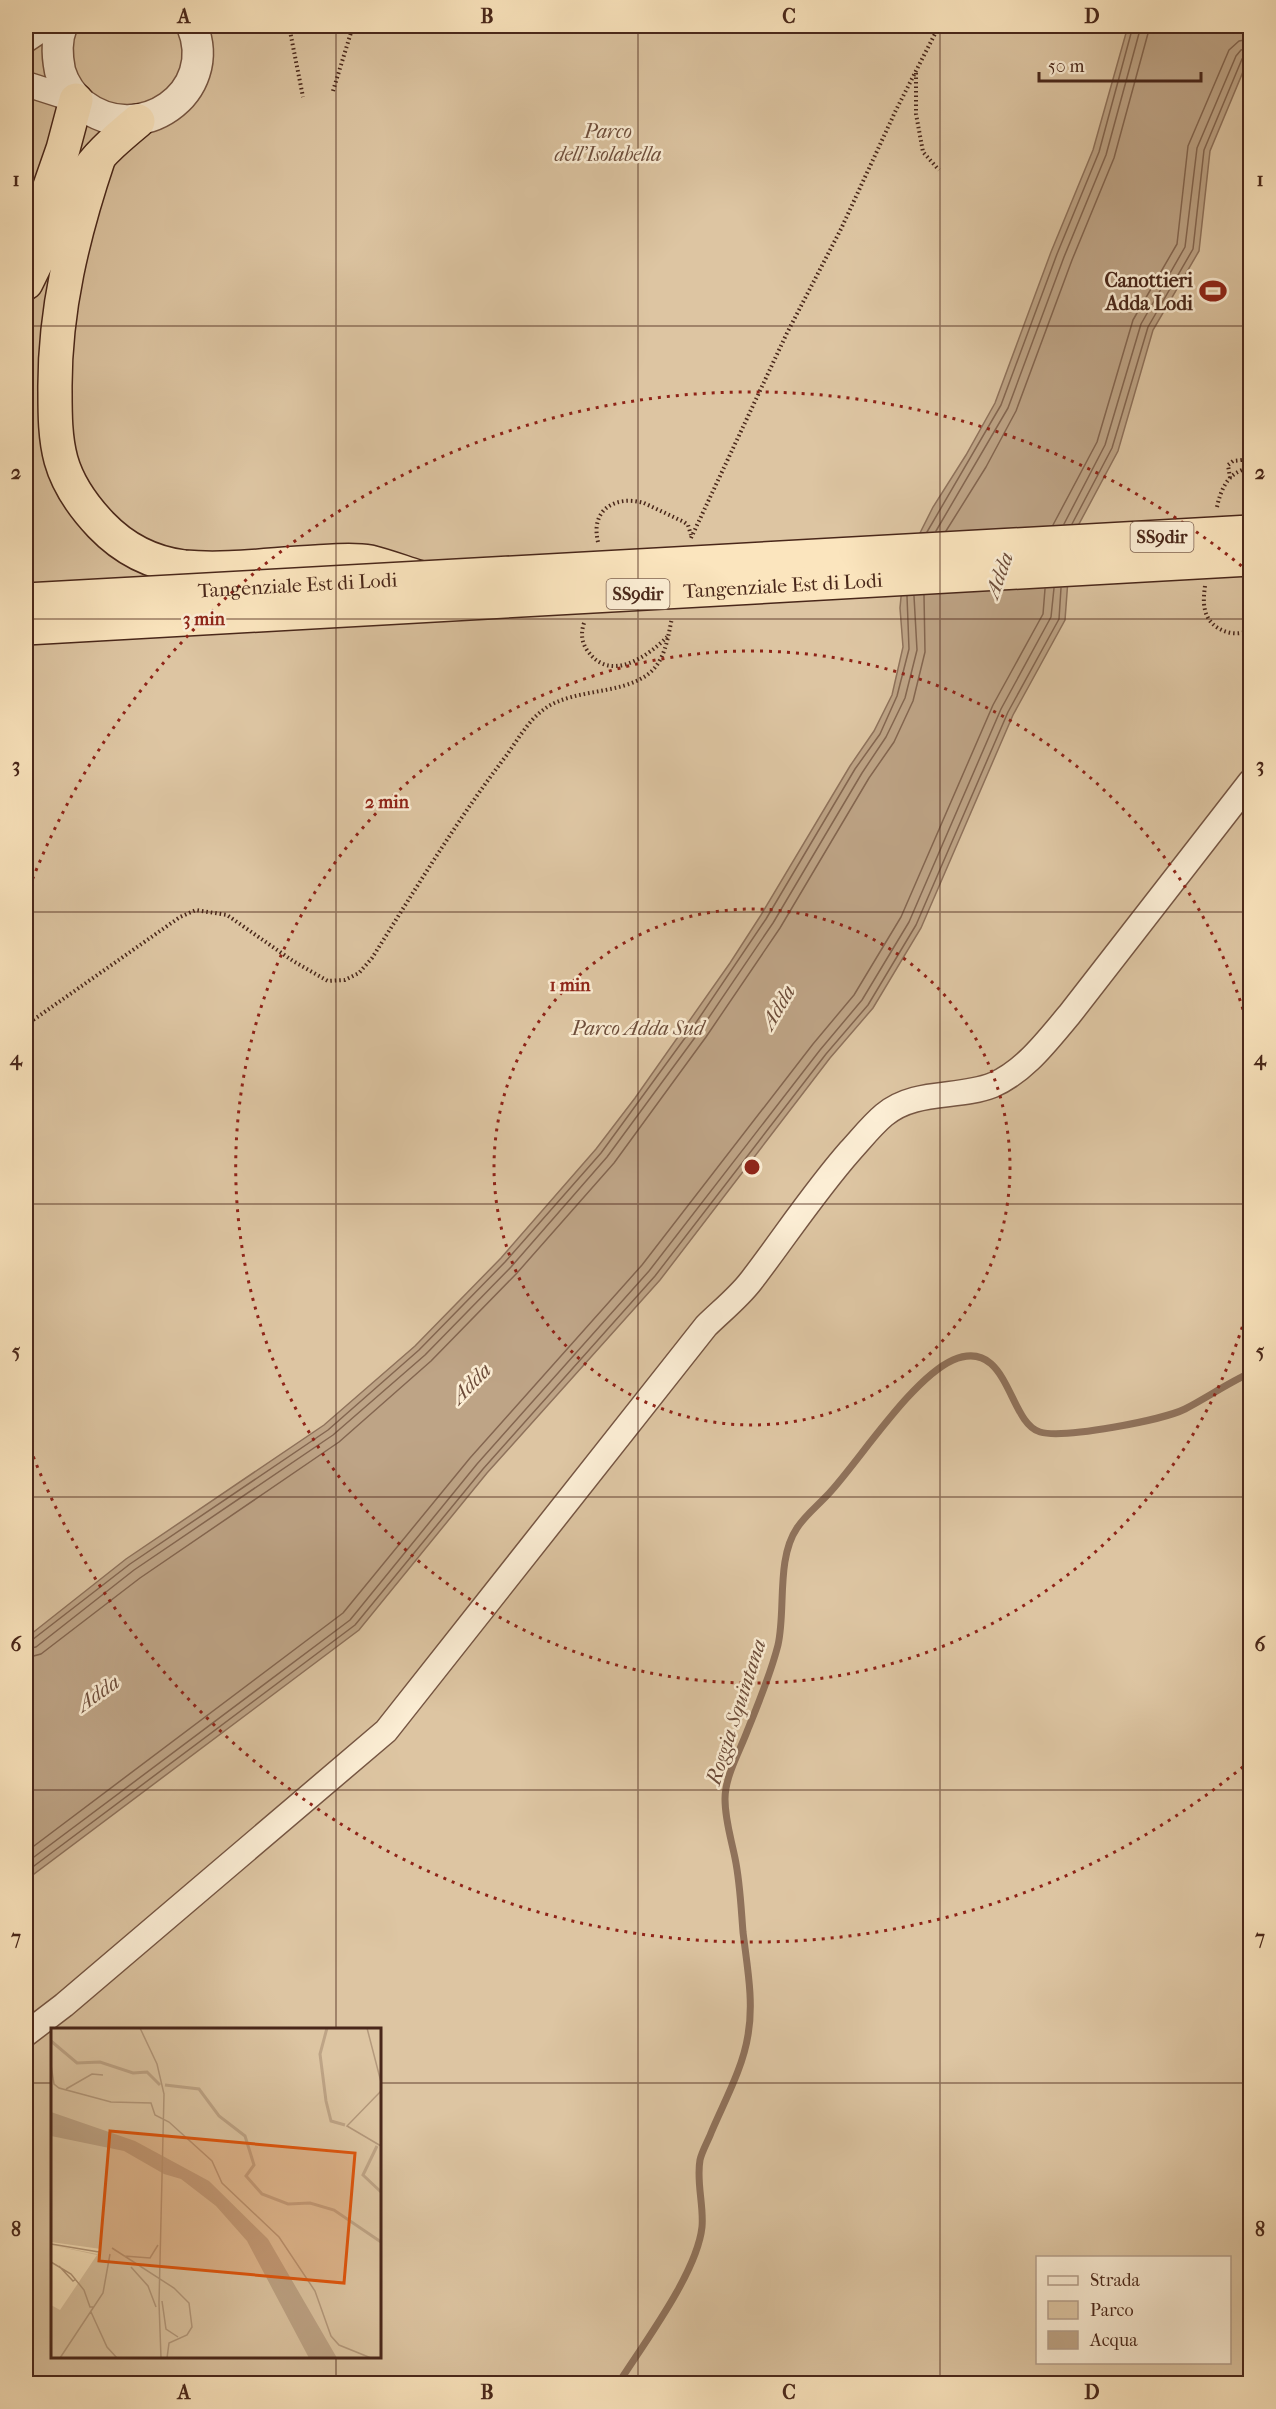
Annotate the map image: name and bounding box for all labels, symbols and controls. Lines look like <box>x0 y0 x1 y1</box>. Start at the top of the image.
text: A <box>176 5 192 28</box>
text: B <box>480 5 494 28</box>
text: C <box>782 5 796 28</box>
text: D <box>1084 5 1100 28</box>
scale bar <box>1039 45 1201 83</box>
text: 50 m <box>1048 56 1085 77</box>
park label: Parco dell'Isolabella <box>554 120 662 166</box>
text: 1 <box>12 168 20 191</box>
text: 1 <box>1256 168 1264 191</box>
place label: Canottieri Adda Lodi <box>1104 269 1194 315</box>
sports icon: Canottieri Adda Lodi <box>1198 276 1228 306</box>
text: 2 <box>11 461 21 484</box>
text: 2 <box>1255 461 1265 484</box>
road number: SS9dir <box>1130 522 1194 552</box>
water label: Adda <box>979 549 1018 604</box>
street label: Tangenziale Est di Lodi <box>197 568 398 602</box>
street label: Tangenziale Est di Lodi <box>682 569 883 603</box>
road number: SS9dir <box>606 579 670 609</box>
text: 3 min <box>183 609 226 630</box>
text: 3 <box>12 754 20 777</box>
text: 3 <box>1256 754 1264 777</box>
text: 2 min <box>365 792 409 813</box>
text: 1 min <box>549 975 591 996</box>
water label: Adda <box>754 981 800 1036</box>
park label: Parco Adda Sud <box>571 1017 707 1040</box>
text: 4 <box>9 1047 23 1071</box>
text: 4 <box>1253 1047 1267 1071</box>
centre of rings <box>742 1157 762 1177</box>
text: 5 <box>12 1340 21 1363</box>
text: 5 <box>1256 1340 1265 1363</box>
water label: Adda <box>444 1358 496 1410</box>
text: 6 <box>11 1633 23 1656</box>
text: 6 <box>1255 1633 1267 1656</box>
water label: Roggia Squintana <box>701 1636 771 1790</box>
water label: Adda <box>70 1670 124 1718</box>
text: 7 <box>10 1926 21 1949</box>
text: 7 <box>1254 1926 1265 1949</box>
inset map <box>51 2028 381 2358</box>
text: 8 <box>11 2218 21 2241</box>
text: 8 <box>1255 2218 1265 2241</box>
legend <box>1036 2256 1231 2364</box>
text: Strada <box>1090 2270 1141 2291</box>
text: Parco <box>1090 2300 1134 2321</box>
text: Acqua <box>1089 2330 1138 2351</box>
text: A <box>176 2381 192 2404</box>
text: B <box>480 2381 494 2404</box>
text: C <box>782 2381 796 2404</box>
text: D <box>1084 2381 1100 2404</box>

